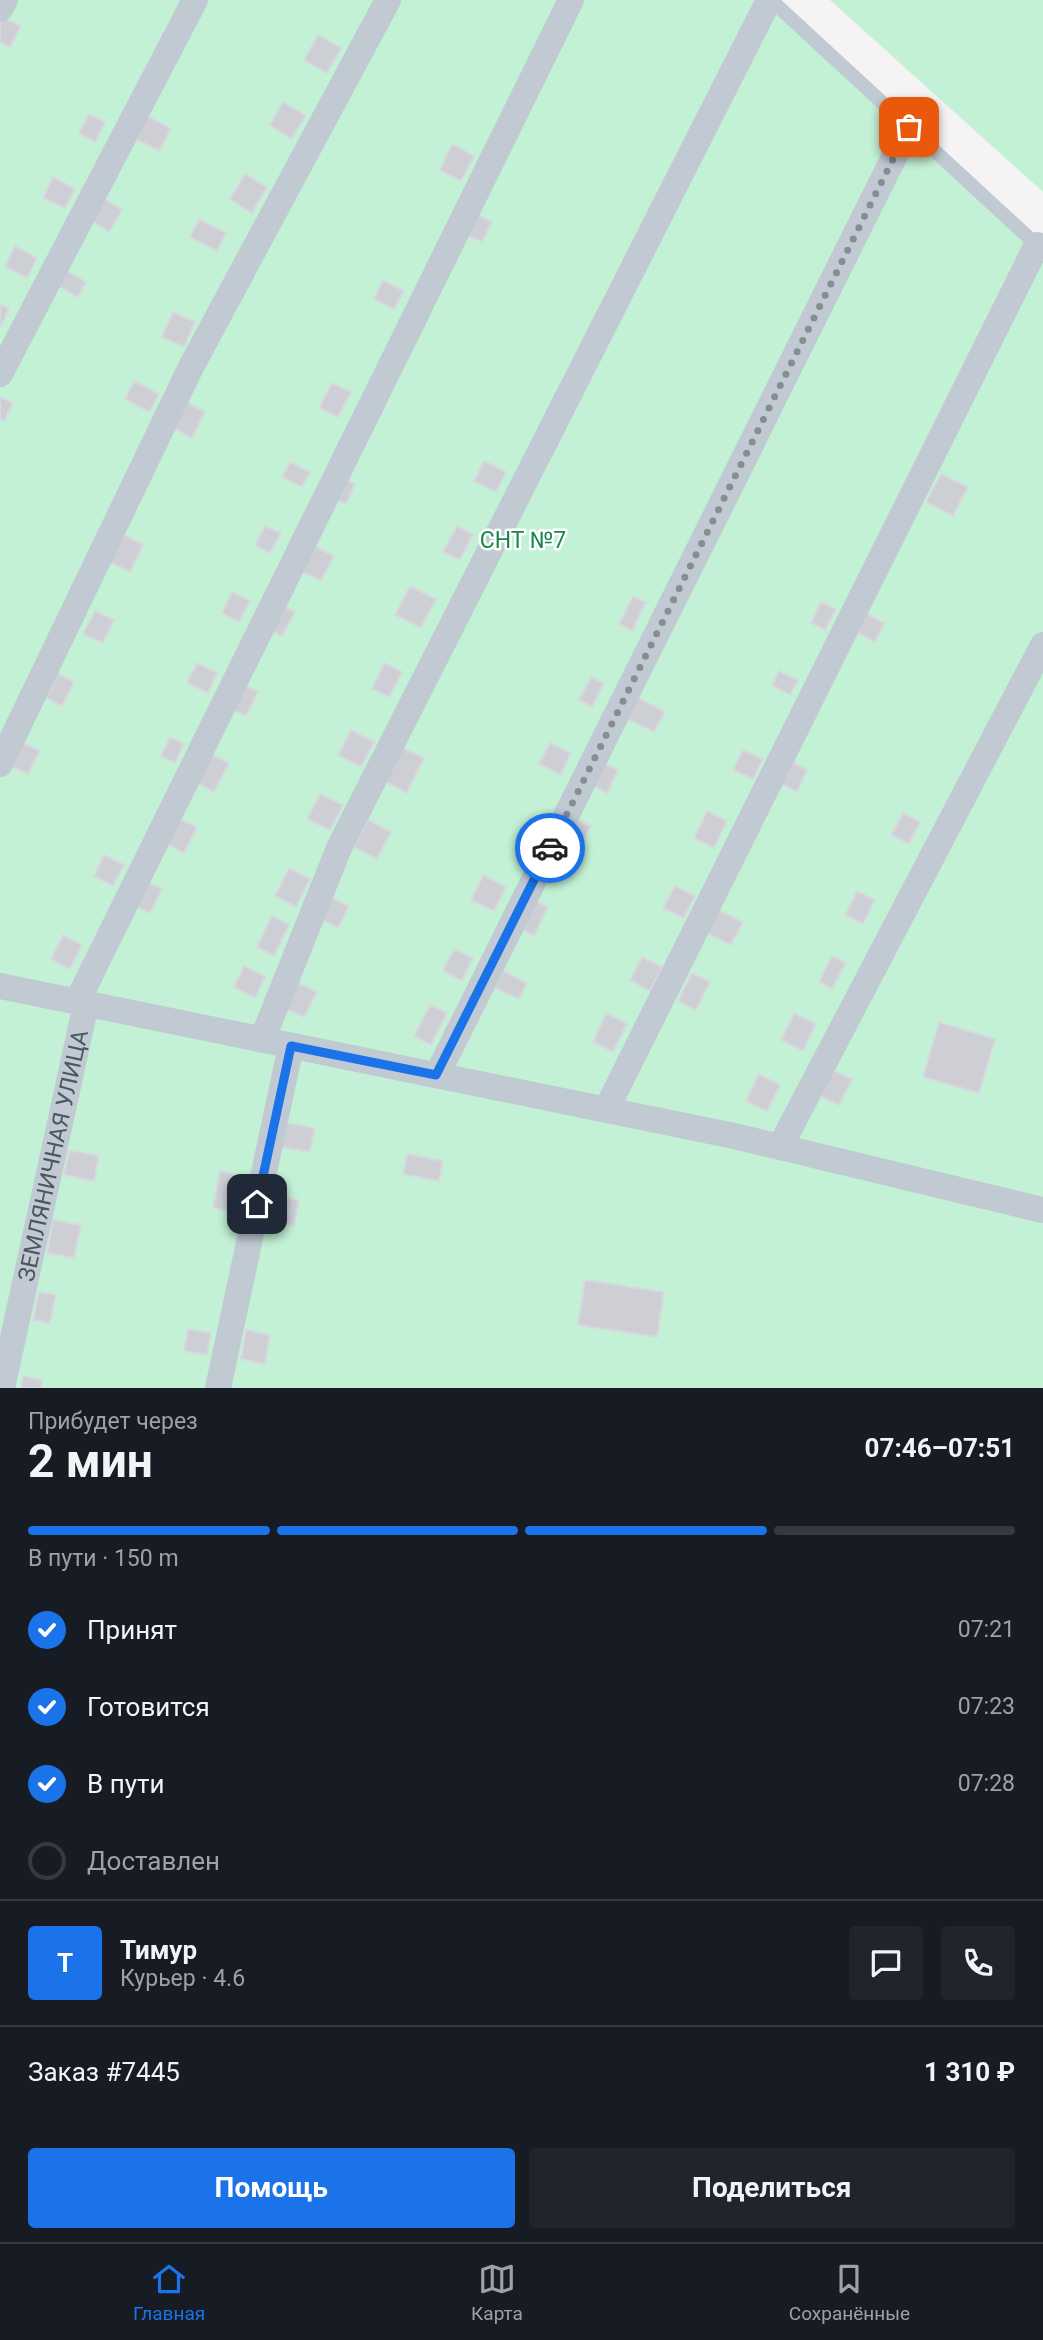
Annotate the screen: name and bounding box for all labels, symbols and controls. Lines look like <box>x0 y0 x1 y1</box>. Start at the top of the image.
pin <box>879 97 939 157</box>
icon: bag <box>890 108 928 146</box>
park label: СНТ №7 <box>480 527 566 554</box>
courier <box>515 813 585 883</box>
icon: car <box>531 829 569 867</box>
street label: ЗЕМЛЯНИЧНАЯ УЛИЦА <box>13 1027 94 1284</box>
pin <box>227 1174 287 1234</box>
icon: home <box>238 1185 276 1223</box>
text: Прибудет через <box>28 1408 198 1435</box>
text: 07:46–07:51 <box>865 1433 1015 1463</box>
text: 2 мин <box>28 1434 153 1488</box>
text: В пути · 150 m <box>28 1545 179 1572</box>
icon: check <box>28 1611 66 1649</box>
text: Принят <box>87 1615 177 1645</box>
text: 07:21 <box>958 1616 1015 1643</box>
icon: check <box>28 1688 66 1726</box>
text: Готовится <box>87 1692 210 1722</box>
text: 07:23 <box>958 1693 1015 1720</box>
icon: check <box>28 1765 66 1803</box>
text: В пути <box>87 1769 164 1799</box>
text: 07:28 <box>958 1770 1015 1797</box>
text: Доставлен <box>87 1846 220 1876</box>
button: chat <box>849 1926 923 2000</box>
button: phone <box>941 1926 1015 2000</box>
text: Тимур <box>120 1935 197 1965</box>
text: Т <box>57 1948 73 1978</box>
text: Курьер · 4.6 <box>120 1965 245 1992</box>
text: Заказ #7445 <box>28 2057 180 2087</box>
text: 1 310 ₽ <box>924 2057 1015 2087</box>
button: Помощь <box>28 2148 515 2228</box>
button: Поделиться <box>529 2148 1015 2228</box>
tab: Главная <box>133 2260 205 2325</box>
tab: Карта <box>471 2260 523 2325</box>
tab: Сохранённые <box>789 2260 910 2325</box>

